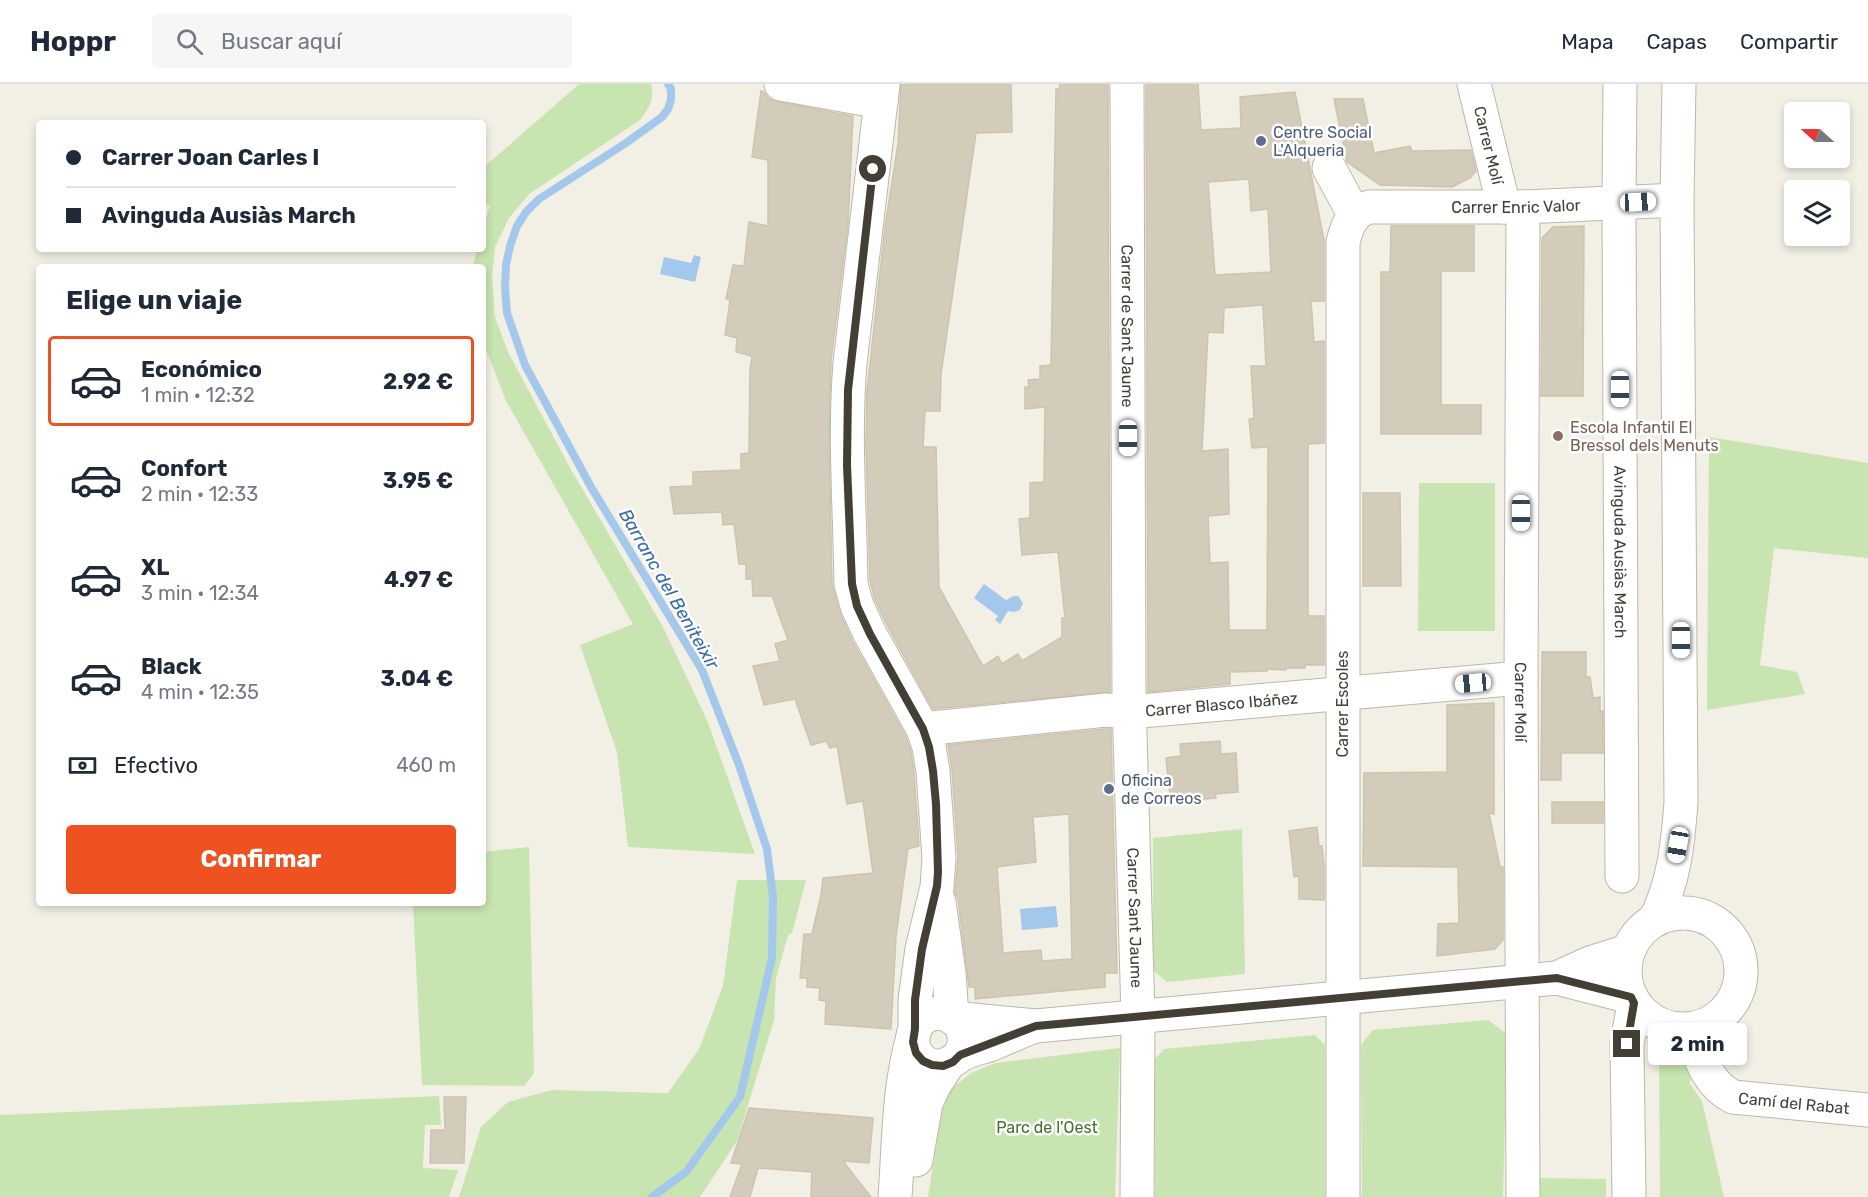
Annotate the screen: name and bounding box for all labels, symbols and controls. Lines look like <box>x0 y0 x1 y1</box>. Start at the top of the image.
search box <box>152 14 572 68</box>
text: Hoppr <box>30 25 116 58</box>
icon: search <box>173 25 206 58</box>
text: Buscar aquí <box>221 28 342 55</box>
text: Mapa <box>1561 29 1614 54</box>
text: Capas <box>1647 29 1707 54</box>
text: Compartir <box>1740 29 1838 54</box>
north arrow <box>1784 102 1850 168</box>
map controls <box>1784 102 1850 246</box>
street label: Carrer Molí <box>1470 104 1508 187</box>
place label: Centre Social L'Alqueria <box>1273 123 1372 160</box>
marker: Centre Social L'Alqueria <box>1254 134 1268 148</box>
text: Carrer Joan Carles I <box>102 144 319 171</box>
route start <box>859 155 886 182</box>
button: layers <box>1784 180 1850 246</box>
car <box>1620 192 1656 212</box>
street label: Carrer Enric Valor <box>1451 195 1581 217</box>
text: Avinguda Ausiàs March <box>102 202 356 229</box>
street label: Carrer de Sant Jaume <box>1118 245 1138 408</box>
text: Elige un viaje <box>66 284 242 316</box>
icon: car <box>69 354 123 408</box>
text: Económico <box>141 356 262 383</box>
text: 2.92 € <box>383 368 453 395</box>
car <box>1611 371 1629 407</box>
text: 1 min · 12:32 <box>141 383 255 407</box>
place label: Escola Infantil El Bressol dels Menuts <box>1570 418 1719 455</box>
car <box>1119 420 1137 456</box>
marker: Escola Infantil El Bressol dels Menuts <box>1551 429 1565 443</box>
icon: car <box>69 453 123 507</box>
text: Confort <box>141 455 227 482</box>
street label: Avinguda Ausiàs March <box>1611 465 1630 639</box>
text: 3.95 € <box>383 467 453 494</box>
text: 2 min · 12:33 <box>141 482 258 506</box>
car <box>1512 495 1530 531</box>
water label: Barranc del Beniteixir <box>614 505 724 674</box>
icon: car <box>69 552 123 606</box>
text: XL <box>141 554 169 581</box>
text: 4.97 € <box>384 566 453 593</box>
text: 3 min · 12:34 <box>141 581 259 605</box>
car <box>1672 622 1690 658</box>
icon: car <box>69 651 123 705</box>
street label: Carrer Escoles <box>1333 651 1352 757</box>
text: Black <box>141 653 202 680</box>
street label: Carrer Molí <box>1511 662 1531 743</box>
text: 3.04 € <box>380 665 453 692</box>
car <box>1454 672 1492 694</box>
text: 4 min · 12:35 <box>141 680 259 704</box>
street label: Carrer Blasco Ibáñez <box>1144 688 1299 720</box>
icon: cash <box>66 749 99 782</box>
text: Efectivo <box>114 752 198 779</box>
text: 460 m <box>396 753 456 777</box>
place label: Oficina de Correos <box>1121 771 1202 808</box>
marker: Oficina de Correos <box>1102 782 1116 796</box>
button: Confirmar <box>66 825 456 894</box>
car <box>1666 826 1690 864</box>
street label: Carrer Sant Jaume <box>1124 847 1147 988</box>
callout: 2 min <box>1648 1023 1747 1065</box>
route end <box>1613 1030 1640 1057</box>
text: 2 min <box>1670 1032 1725 1056</box>
street label: Camí del Rabat <box>1737 1088 1851 1118</box>
park label: Parc de l'Oest <box>996 1118 1098 1137</box>

